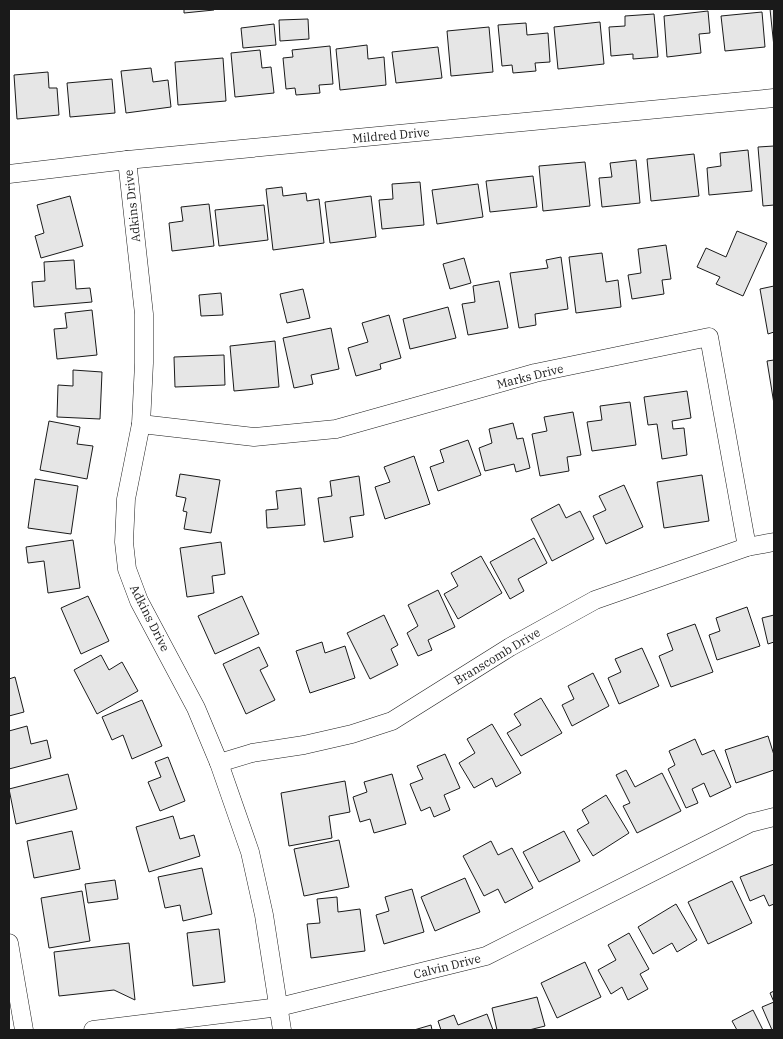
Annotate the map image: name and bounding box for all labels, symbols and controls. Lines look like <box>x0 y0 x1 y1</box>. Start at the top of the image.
street label: Mildred Drive <box>352 124 430 146</box>
street label: Adkins Drive <box>121 169 143 243</box>
street label: Marks Drive <box>495 360 565 392</box>
street label: Adkins Drive <box>127 582 173 654</box>
street label: Branscomb Drive <box>451 624 543 688</box>
street label: Calvin Drive <box>412 950 482 982</box>

